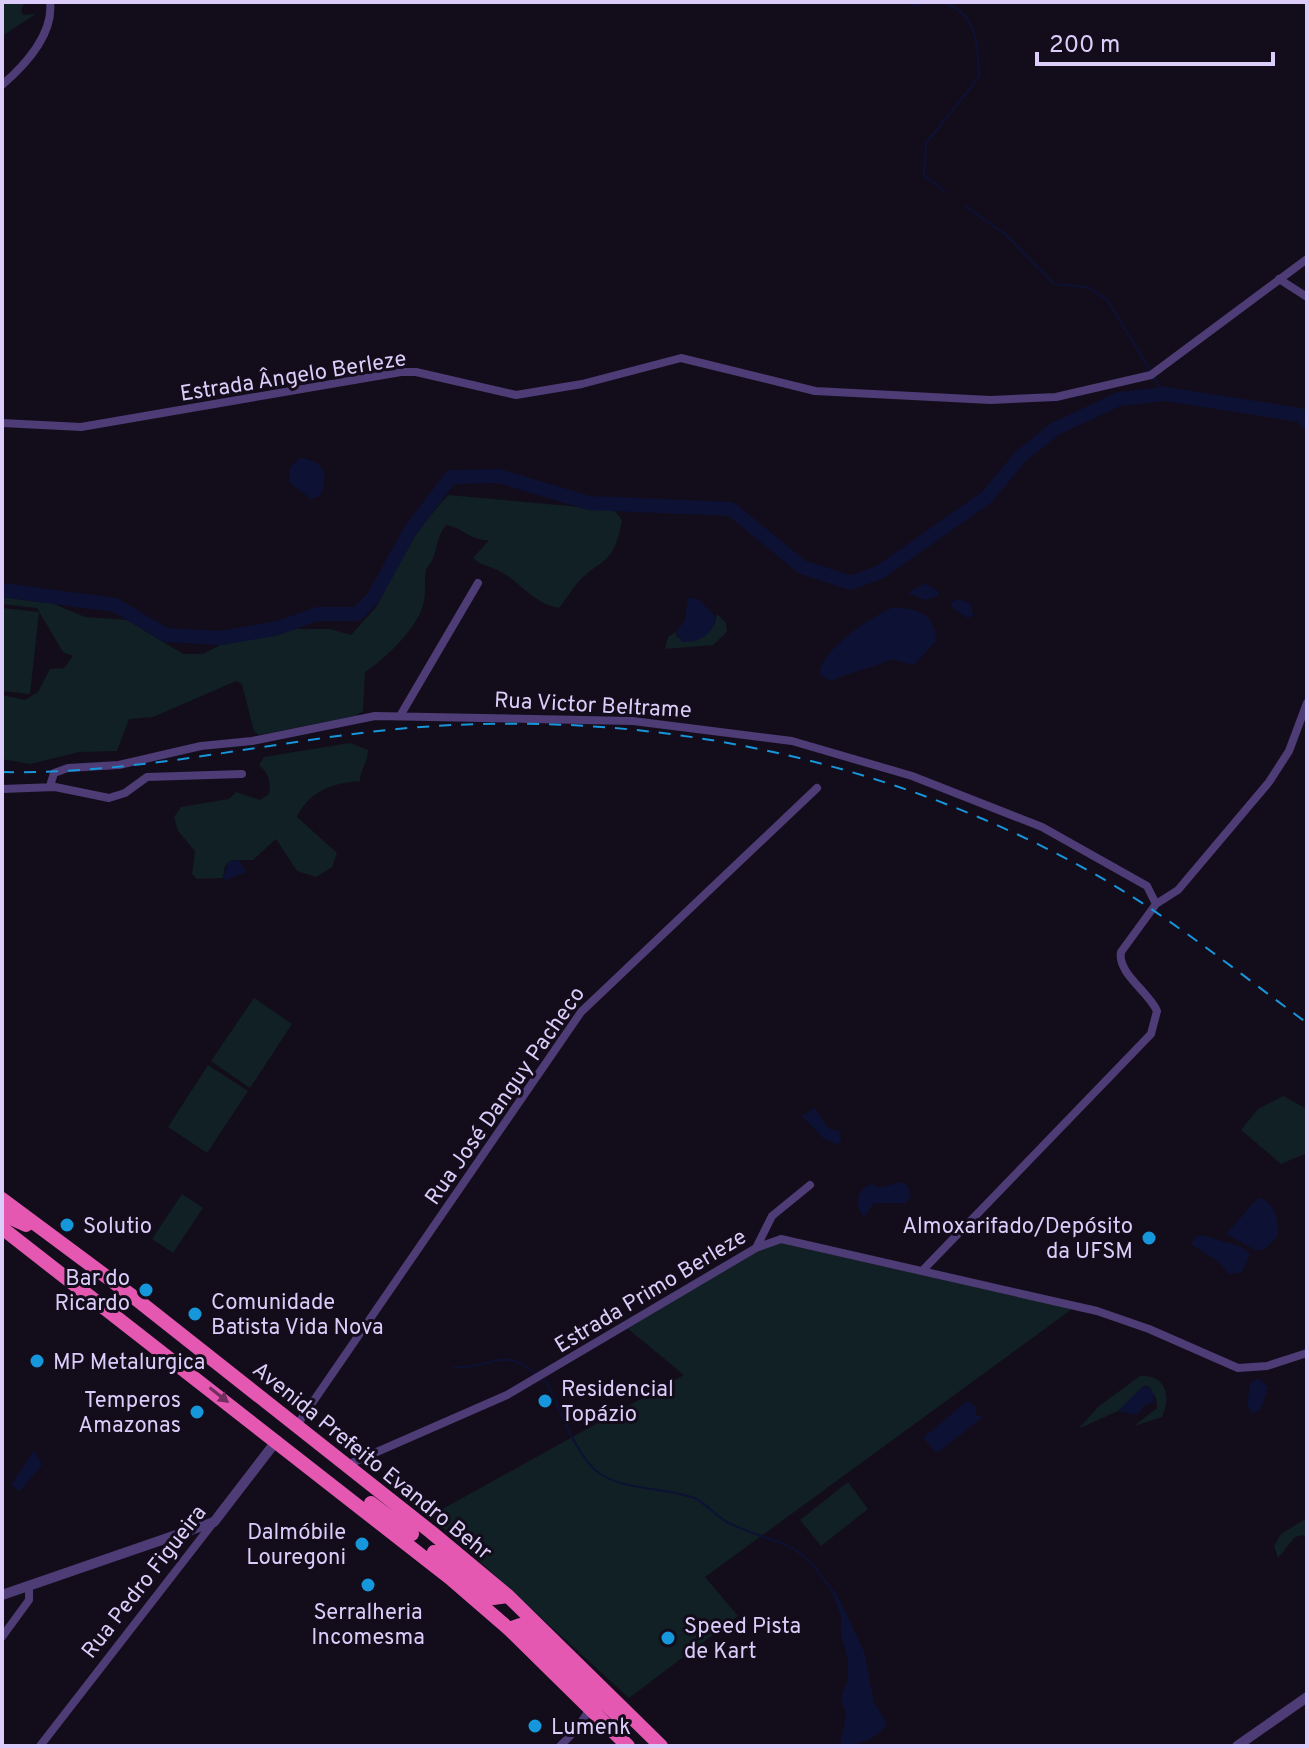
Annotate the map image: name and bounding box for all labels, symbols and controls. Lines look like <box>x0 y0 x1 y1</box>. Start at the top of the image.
scale bar <box>1037 16 1273 66</box>
text: 200 m <box>1049 31 1120 61</box>
street label: Estrada Ângelo Berleze <box>178 344 408 409</box>
street label: Rua Victor Beltrame <box>493 688 692 725</box>
street label: Rua José Danguy Pacheco <box>420 982 592 1211</box>
place label: Solutio <box>83 1214 152 1241</box>
place label: Almoxarifado/Depósito da UFSM <box>902 1214 1133 1266</box>
marker: Solutio <box>58 1216 76 1234</box>
street label: Estrada Primo Berleze <box>550 1224 752 1360</box>
marker: Almoxarifado/Depósito da UFSM <box>1140 1229 1158 1247</box>
place label: Bar do Ricardo <box>54 1266 130 1318</box>
marker: Bar do Ricardo <box>137 1281 155 1299</box>
place label: Comunidade Batista Vida Nova <box>211 1290 384 1342</box>
marker: Comunidade Batista Vida Nova <box>186 1305 204 1323</box>
place label: MP Metalurgica <box>53 1350 205 1377</box>
marker: MP Metalurgica <box>28 1352 46 1370</box>
street label: Avenida Prefeito Evandro Behr <box>246 1357 497 1567</box>
place label: Residencial Topázio <box>561 1377 674 1429</box>
one-way arrow <box>209 1387 229 1403</box>
place label: Temperos Amazonas <box>78 1388 181 1440</box>
marker: Residencial Topázio <box>536 1392 554 1410</box>
marker: Temperos Amazonas <box>188 1403 206 1421</box>
street label: Rua Pedro Figueira <box>77 1500 213 1665</box>
place label: Dalmóbile Louregoni <box>246 1520 346 1572</box>
marker: Dalmóbile Louregoni <box>353 1535 371 1553</box>
marker: Serralheria Incomesma <box>359 1576 377 1594</box>
place label: Serralheria Incomesma <box>311 1600 425 1652</box>
place label: Speed Pista de Kart <box>684 1614 801 1666</box>
marker: Speed Pista de Kart <box>659 1629 677 1647</box>
place label: Lumenk <box>551 1715 631 1742</box>
marker: Lumenk <box>526 1717 544 1735</box>

